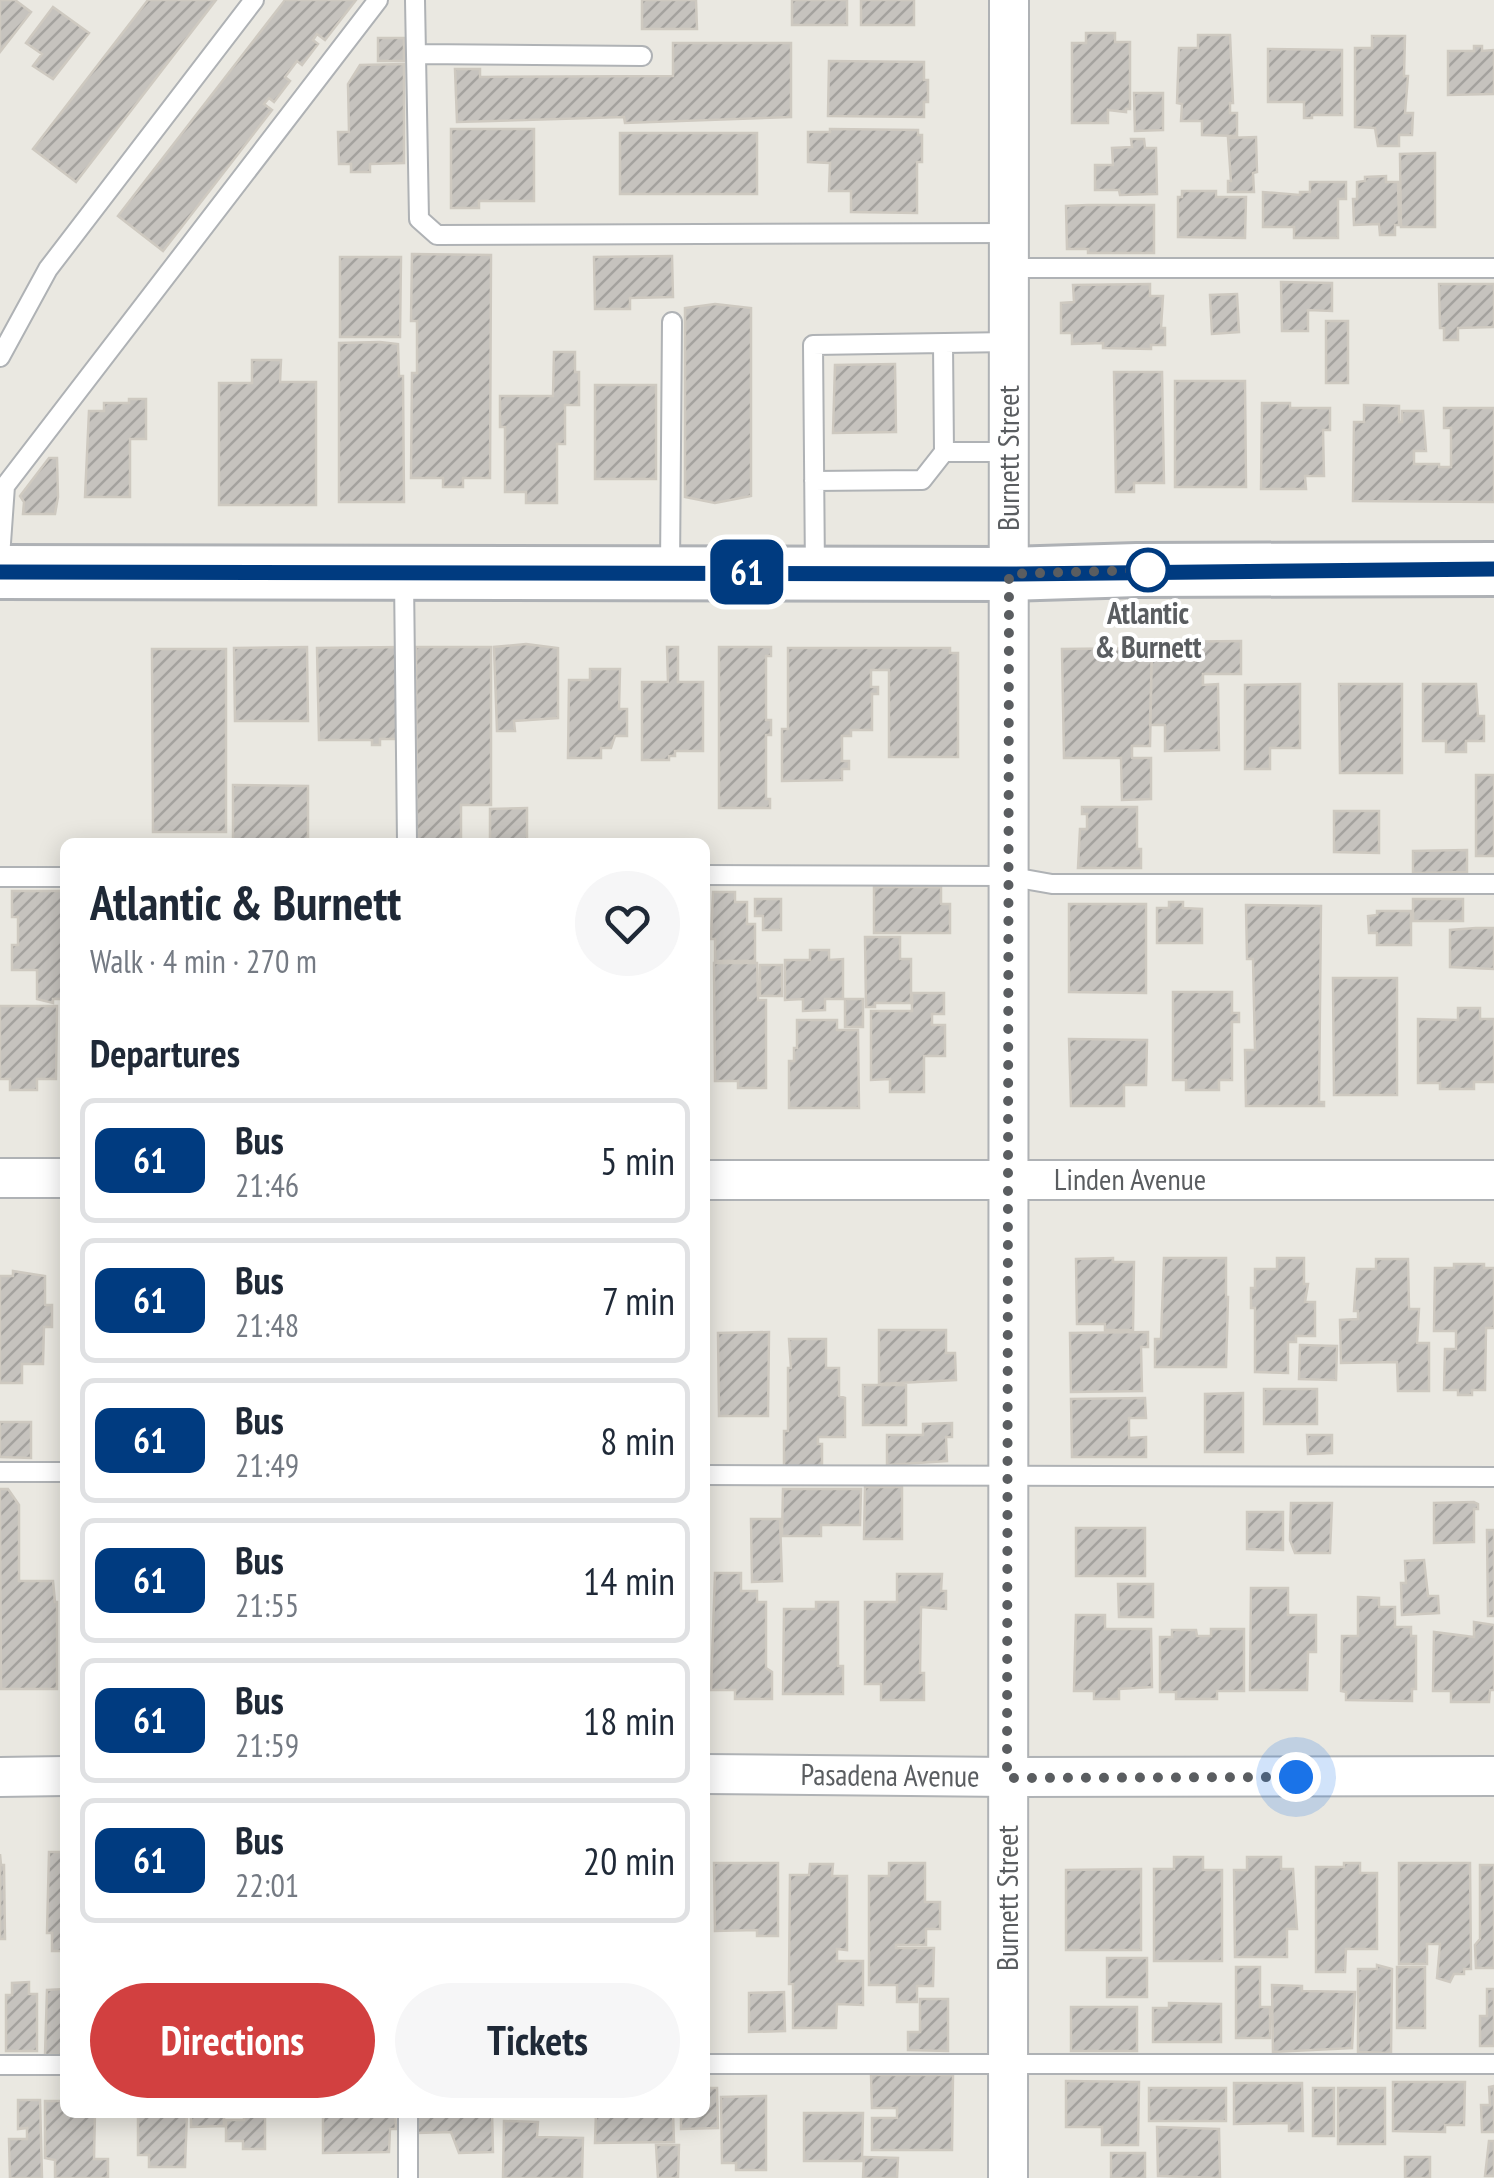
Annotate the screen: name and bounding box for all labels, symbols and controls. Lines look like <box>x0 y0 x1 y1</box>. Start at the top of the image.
street label: Burnett Street <box>988 384 1027 531</box>
line badge: 61 <box>702 540 792 604</box>
text: 61 <box>730 549 764 595</box>
marker: Atlantic & Burnett <box>1127 549 1169 591</box>
place label: Atlantic & Burnett <box>1095 593 1202 666</box>
text: Atlantic & Burnett <box>90 871 401 933</box>
button: heart <box>575 871 680 976</box>
text: Walk · 4 min · 270 m <box>90 940 317 982</box>
text: Departures <box>90 1028 240 1077</box>
text: Bus <box>235 1115 284 1164</box>
text: 5 min <box>600 1136 675 1185</box>
text: 61 <box>133 1137 167 1183</box>
street label: Linden Avenue <box>1054 1159 1206 1198</box>
text: 21:46 <box>235 1164 299 1206</box>
text: Bus <box>235 1255 284 1304</box>
text: 7 min <box>602 1276 675 1325</box>
text: 61 <box>133 1277 167 1323</box>
text: 21:48 <box>235 1304 299 1346</box>
text: Bus <box>235 1395 284 1444</box>
text: 8 min <box>600 1416 675 1465</box>
text: 61 <box>133 1417 167 1463</box>
text: 21:49 <box>235 1444 299 1486</box>
text: Bus <box>235 1535 284 1584</box>
text: 14 min <box>583 1556 675 1605</box>
text: 61 <box>133 1557 167 1603</box>
text: 21:55 <box>235 1584 299 1626</box>
text: Bus <box>235 1675 284 1724</box>
text: 18 min <box>583 1696 675 1745</box>
text: 61 <box>133 1697 167 1743</box>
text: 21:59 <box>235 1724 299 1766</box>
your location <box>1271 1752 1321 1802</box>
street label: Pasadena Avenue <box>800 1754 980 1795</box>
text: Bus <box>235 1815 284 1864</box>
street label: Burnett Street <box>987 1824 1026 1971</box>
text: 20 min <box>583 1836 675 1885</box>
text: 61 <box>133 1837 167 1883</box>
text: 22:01 <box>235 1864 299 1906</box>
button: Directions <box>90 1983 375 2098</box>
button: Tickets <box>395 1983 680 2098</box>

